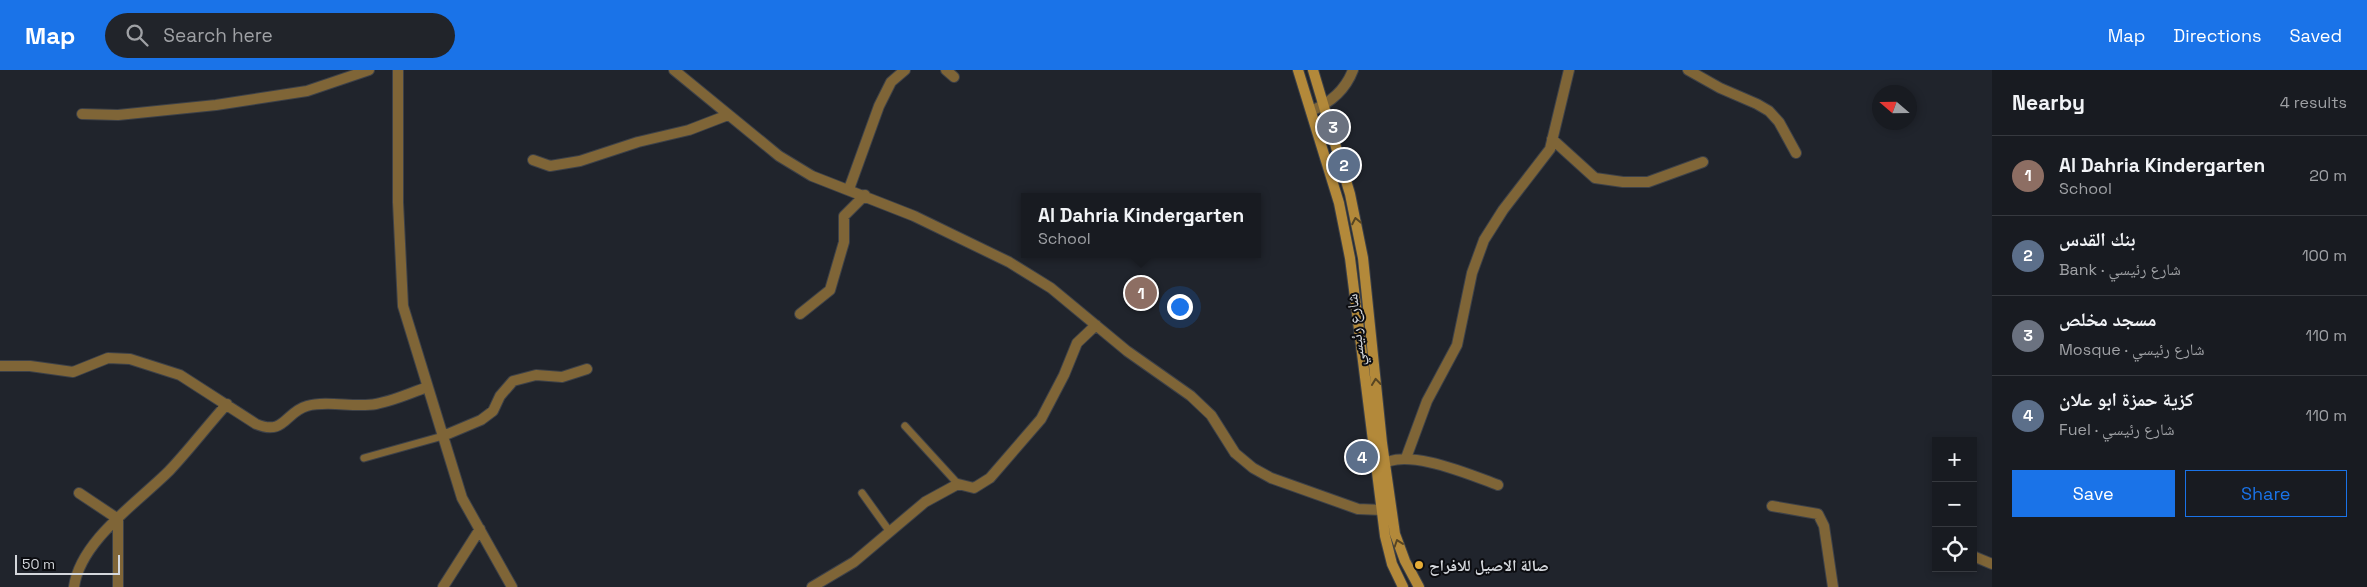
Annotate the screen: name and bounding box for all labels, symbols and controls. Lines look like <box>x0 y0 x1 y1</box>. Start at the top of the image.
search box <box>105 13 455 58</box>
text: Map <box>25 20 75 51</box>
icon: search <box>123 21 151 49</box>
text: Search here <box>163 23 273 48</box>
text: Map <box>2108 24 2145 47</box>
text: Directions <box>2173 24 2262 47</box>
text: Saved <box>2290 24 2342 47</box>
north arrow <box>1872 85 1917 130</box>
text: Nearby <box>2012 89 2085 116</box>
text: 4 results <box>2280 92 2347 113</box>
pin: 3 <box>1317 108 1349 146</box>
pin: 2 <box>1328 146 1360 184</box>
text: Al Dahria Kindergarten <box>2059 153 2265 178</box>
text: 1 <box>2024 165 2032 186</box>
text: 20 m <box>2309 165 2347 186</box>
text: School <box>2059 178 2112 199</box>
popup <box>1021 193 1261 258</box>
text: Al Dahria Kindergarten <box>1038 203 1244 228</box>
one-way arrow <box>1351 217 1361 226</box>
text: بنك القدس <box>2059 227 2135 252</box>
text: School <box>1038 228 1091 249</box>
text: 2 <box>2023 245 2033 266</box>
text: 100 m <box>2302 245 2347 266</box>
text: Bank · شارع رئيسي <box>2059 259 2181 280</box>
pin: 1 <box>1125 274 1157 312</box>
street label: شارع رئيسي <box>1341 293 1372 367</box>
your location <box>1167 294 1193 320</box>
text: مسجد مخلص <box>2059 307 2156 332</box>
text: 3 <box>2023 325 2033 346</box>
text: 110 m <box>2305 325 2347 346</box>
text: Mosque · شارع رئيسي <box>2059 339 2204 360</box>
one-way arrow <box>1370 378 1381 386</box>
text: كزية حمزة ابو علان <box>2059 387 2194 412</box>
text: 4 <box>2023 405 2033 426</box>
text: 110 m <box>2305 405 2347 426</box>
text: Fuel · شارع رئيسي <box>2059 419 2175 440</box>
map controls <box>1932 437 1977 572</box>
button: + <box>1932 437 1977 482</box>
pin: 4 <box>1346 438 1378 476</box>
button: Save <box>2012 470 2175 517</box>
button: Share <box>2185 470 2347 517</box>
button: − <box>1932 482 1977 527</box>
button: locate <box>1932 527 1977 572</box>
one-way arrow <box>1394 539 1404 548</box>
scale bar <box>15 552 120 575</box>
text: 50 m <box>22 555 55 573</box>
place label: صالة الاصيل للافراح <box>1429 555 1549 576</box>
marker: صالة الاصيل للافراح <box>1413 559 1425 571</box>

